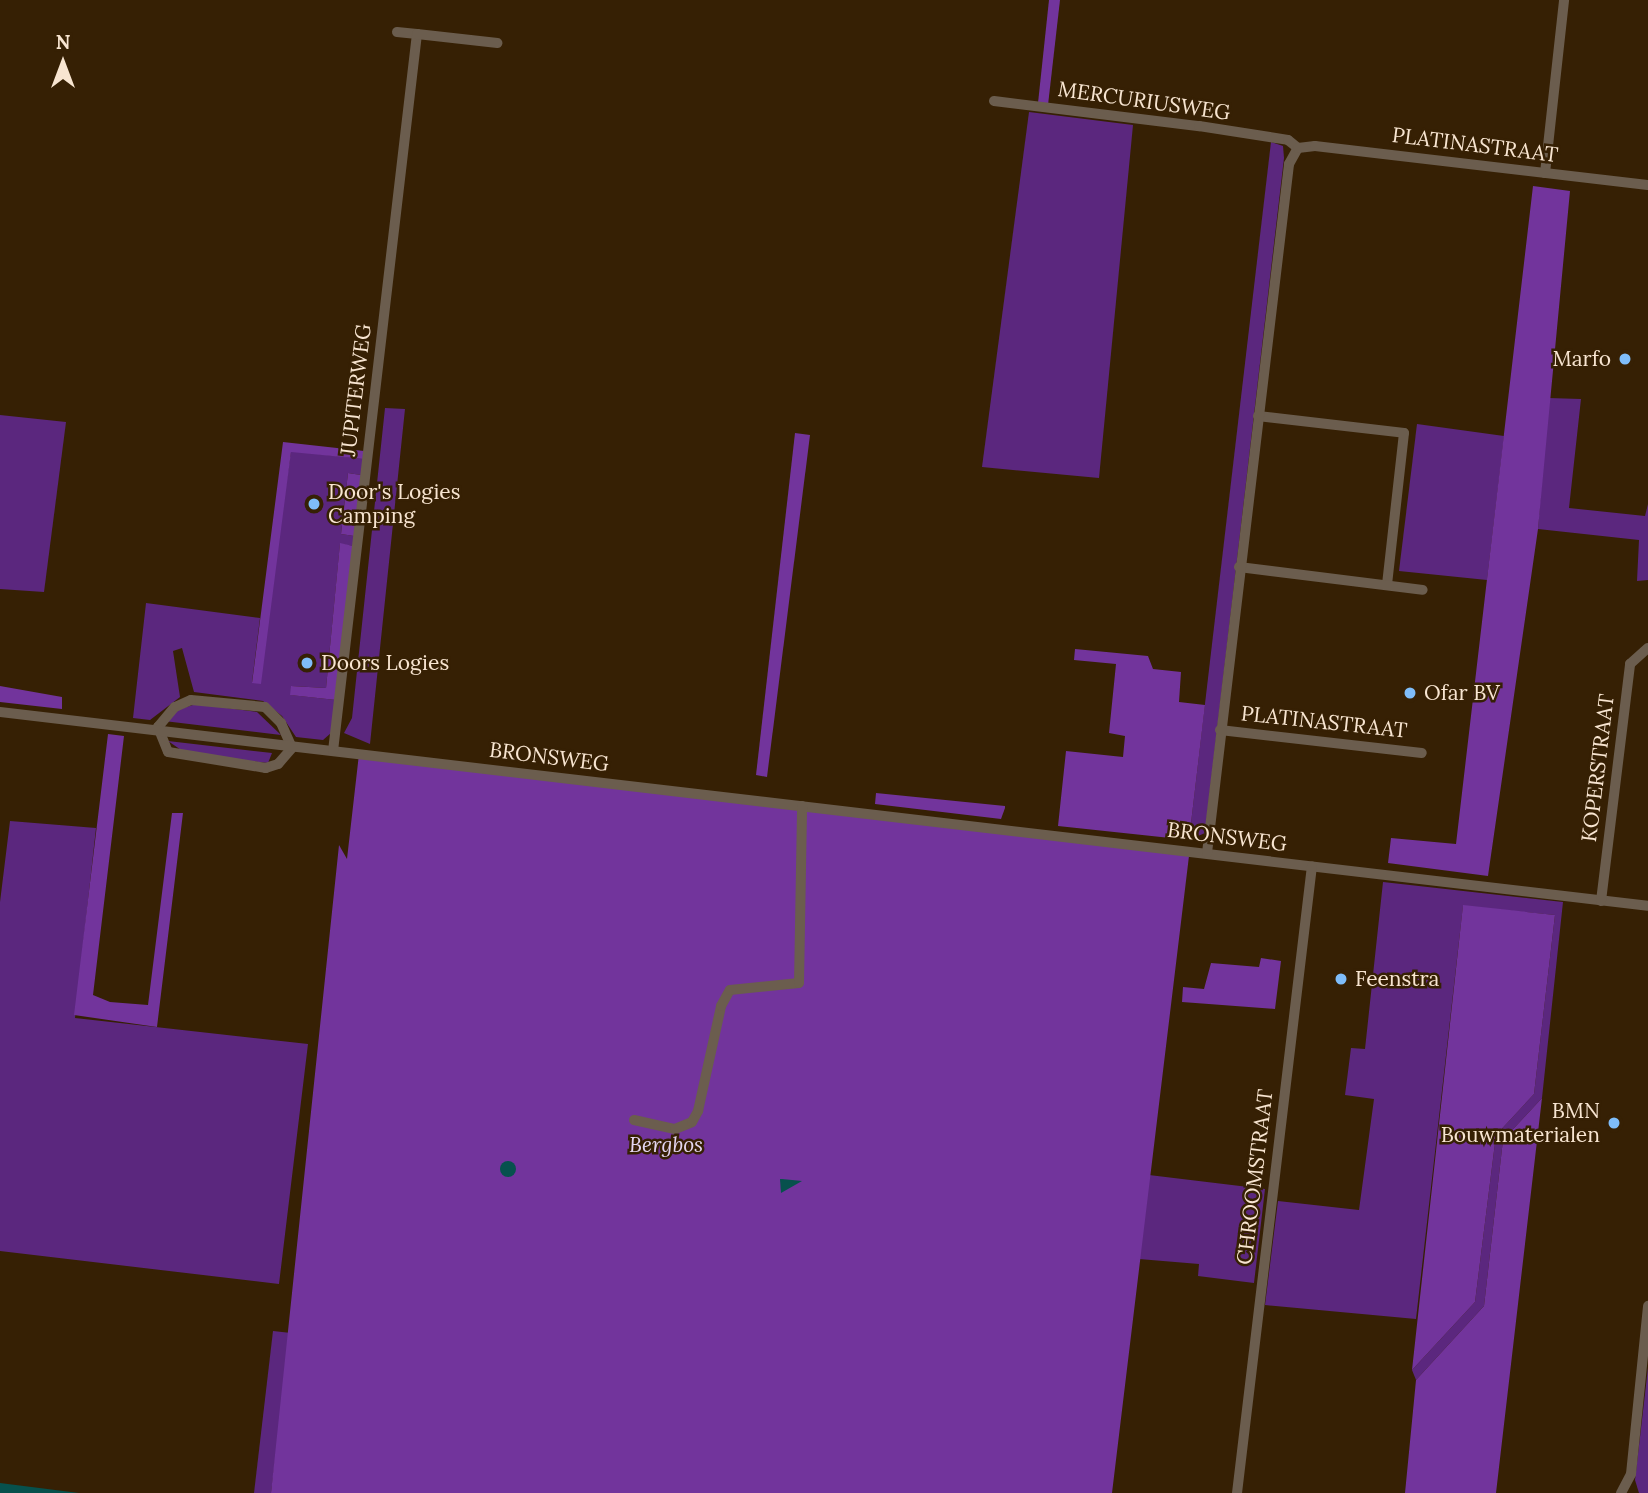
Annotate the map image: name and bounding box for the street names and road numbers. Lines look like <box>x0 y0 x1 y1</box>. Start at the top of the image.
street label: MERCURIUSWEG <box>1056 76 1232 126</box>
street label: PLATINASTRAAT <box>1391 122 1559 168</box>
street label: JUPITERWEG <box>335 323 377 457</box>
street label: KOPERSTRAAT <box>1576 693 1620 843</box>
street label: PLATINASTRAAT <box>1240 701 1408 743</box>
street label: BRONSWEG <box>488 737 610 777</box>
street label: BRONSWEG <box>1166 817 1288 857</box>
street label: CHROOMSTRAAT <box>1232 1088 1278 1266</box>

